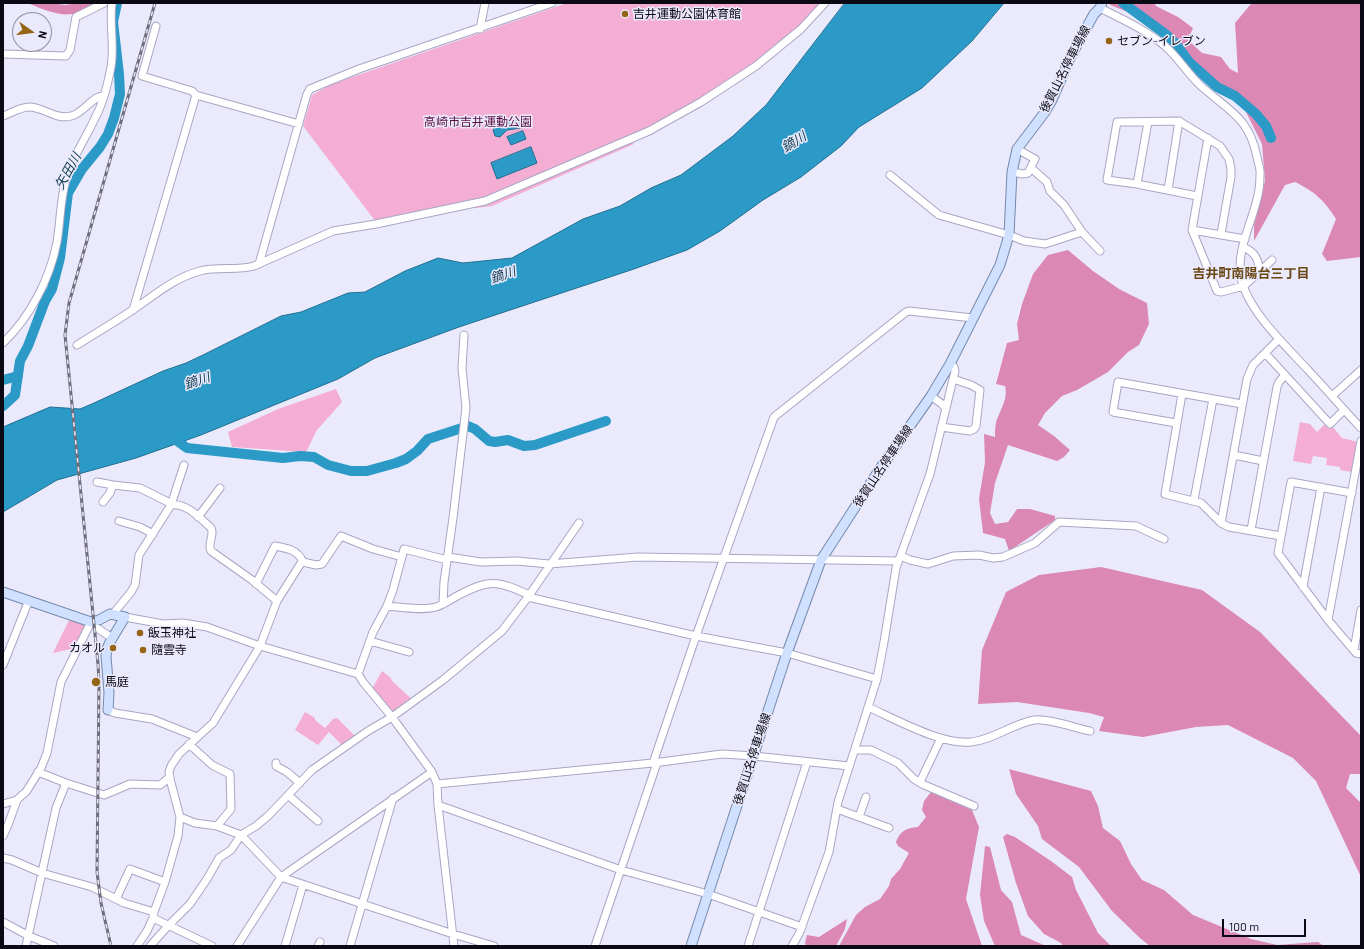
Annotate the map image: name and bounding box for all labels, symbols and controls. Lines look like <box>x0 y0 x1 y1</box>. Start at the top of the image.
place label: 吉井運動公園体育館 <box>633 7 741 21</box>
marker: 吉井運動公園体育館 <box>620 9 630 19</box>
north arrow <box>12 12 52 52</box>
street label: 後賀山名停車場線 <box>1037 23 1093 115</box>
text: N <box>36 30 50 40</box>
place label: セブン-イレブン <box>1117 34 1206 48</box>
marker: セブン-イレブン <box>1104 36 1114 46</box>
park label: 高崎市吉井運動公園 <box>424 115 532 129</box>
water label: 鏑川 <box>779 128 809 156</box>
water label: 矢田川 <box>52 150 84 192</box>
water label: 鏑川 <box>488 264 518 286</box>
district label: 吉井町南陽台三丁目 <box>1193 266 1309 282</box>
water label: 鏑川 <box>182 369 212 393</box>
street label: 後賀山名停車場線 <box>850 422 916 510</box>
place label: 飯玉神社 <box>148 626 196 640</box>
marker: 飯玉神社 <box>135 628 145 638</box>
place label: カオル <box>69 641 105 655</box>
marker: カオル <box>108 643 118 653</box>
place label: 隨雲寺 <box>151 643 187 657</box>
marker: 隨雲寺 <box>138 645 148 655</box>
place label: 馬庭 <box>105 675 129 689</box>
marker: 馬庭 <box>90 676 102 688</box>
street label: 後賀山名停車場線 <box>730 711 774 807</box>
scale bar <box>1224 911 1308 937</box>
text: 100 m <box>1229 919 1259 933</box>

